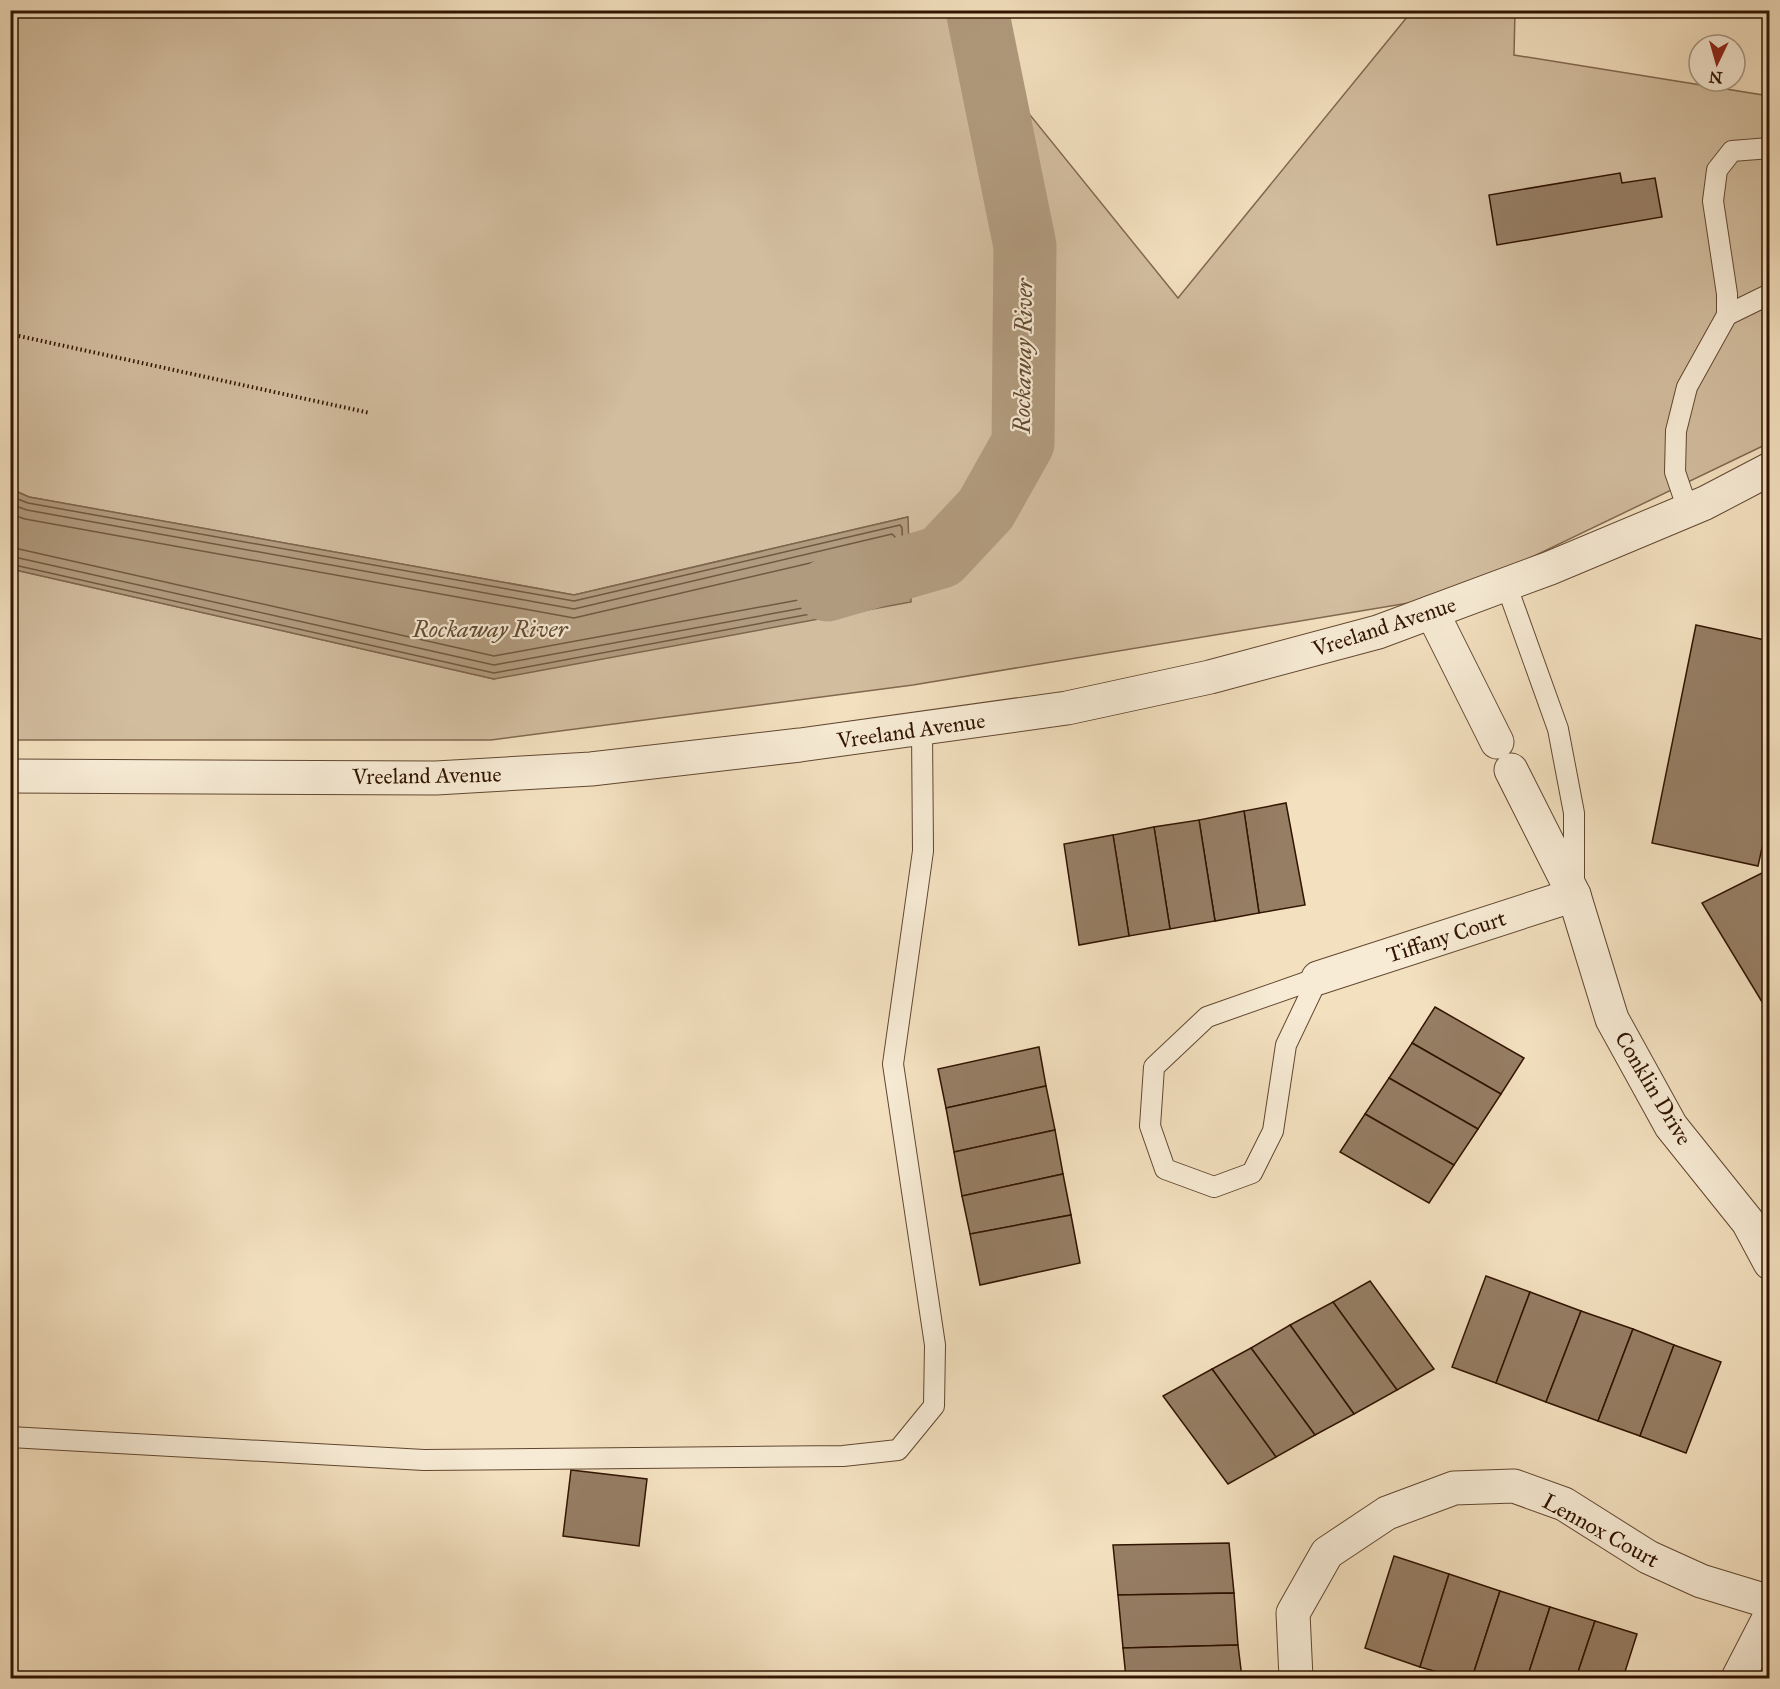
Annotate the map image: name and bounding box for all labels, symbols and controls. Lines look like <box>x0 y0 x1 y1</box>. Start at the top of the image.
north arrow <box>1687 33 1747 93</box>
text: N <box>1708 67 1723 88</box>
water label: Rockaway River <box>1007 276 1039 435</box>
street label: Vreeland Avenue <box>1308 591 1459 663</box>
water label: Rockaway River <box>412 614 569 644</box>
street label: Vreeland Avenue <box>834 707 987 754</box>
street label: Vreeland Avenue <box>351 761 502 790</box>
street label: Tiffany Court <box>1383 904 1510 968</box>
street label: Conklin Drive <box>1609 1026 1698 1150</box>
street label: Lennox Court <box>1538 1487 1664 1574</box>

